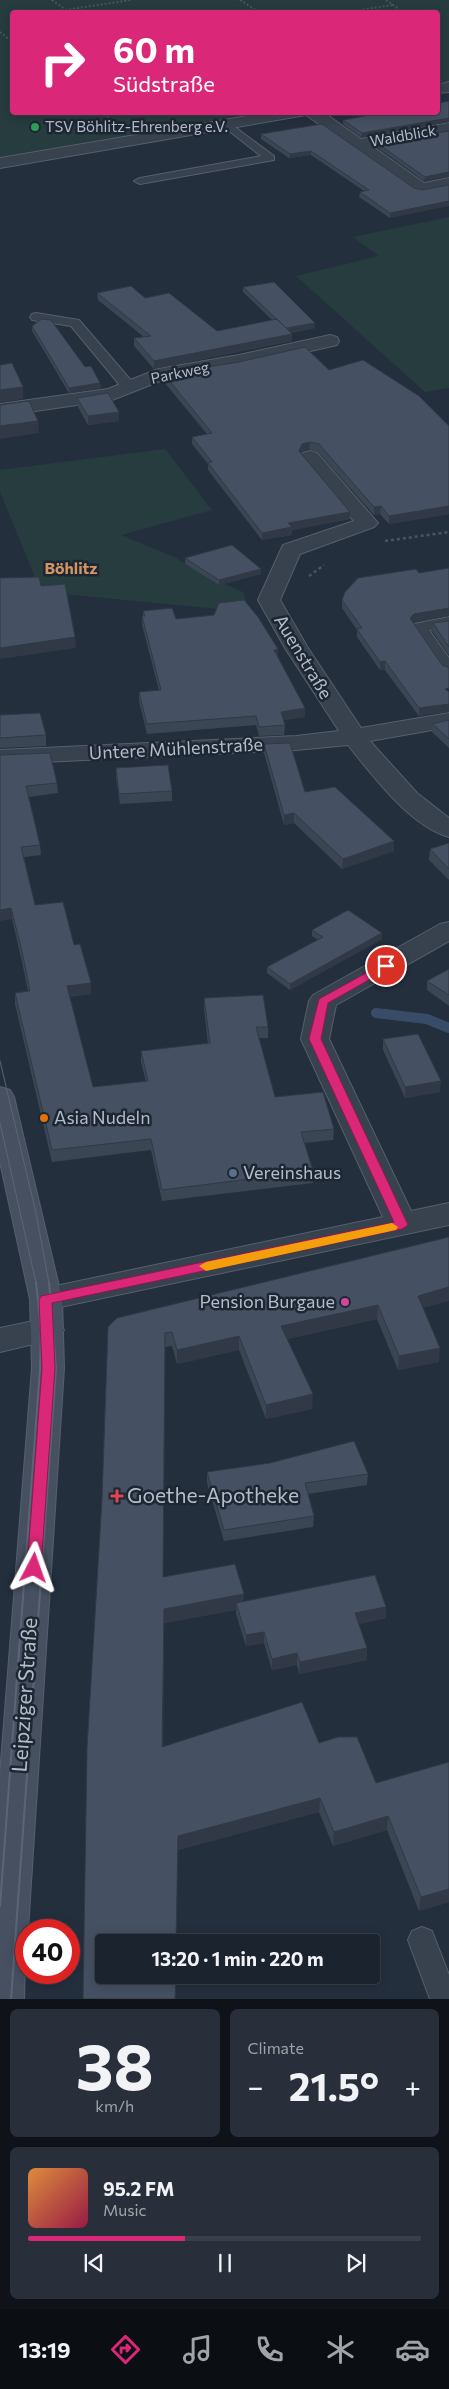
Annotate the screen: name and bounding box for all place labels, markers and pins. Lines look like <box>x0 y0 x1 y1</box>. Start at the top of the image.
place label: TSV Böhlitz-Ehrenberg e.V. <box>45 117 228 135</box>
marker: TSV Böhlitz-Ehrenberg e.V. <box>29 121 41 133</box>
pin <box>365 945 407 987</box>
place label: Asia Nudeln <box>54 1106 151 1128</box>
marker: Asia Nudeln <box>38 1112 50 1124</box>
place label: Vereinshaus <box>243 1161 341 1183</box>
marker: Vereinshaus <box>227 1167 239 1179</box>
place label: Pension Burgaue <box>199 1290 335 1312</box>
marker: Pension Burgaue <box>339 1296 351 1308</box>
place label: Goethe-Apotheke <box>127 1482 299 1507</box>
marker: Goethe-Apotheke <box>111 1490 123 1502</box>

